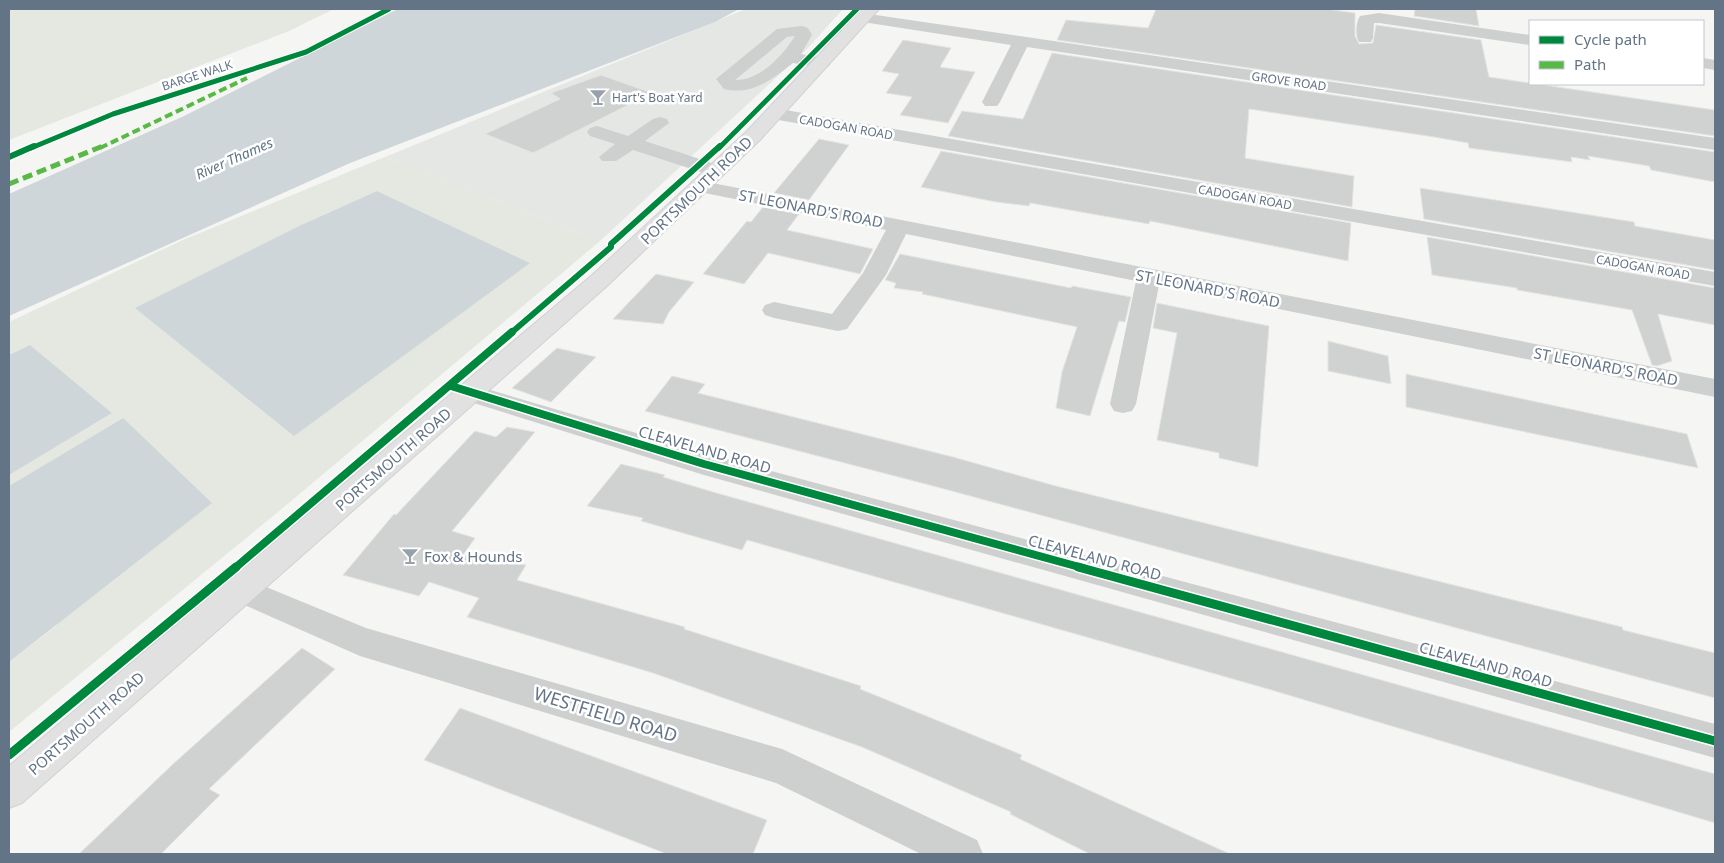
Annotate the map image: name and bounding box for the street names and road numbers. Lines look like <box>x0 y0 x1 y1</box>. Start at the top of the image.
street label: BARGE WALK <box>159 55 235 94</box>
street label: GROVE ROAD <box>1250 67 1328 95</box>
street label: CADOGAN ROAD <box>798 110 895 144</box>
street label: PORTSMOUTH ROAD <box>636 132 756 248</box>
street label: CADOGAN ROAD <box>1197 180 1294 214</box>
street label: ST LEONARD'S ROAD <box>737 184 885 232</box>
street label: CADOGAN ROAD <box>1595 250 1692 284</box>
street label: ST LEONARD'S ROAD <box>1134 264 1282 312</box>
street label: ST LEONARD'S ROAD <box>1532 342 1680 390</box>
street label: PORTSMOUTH ROAD <box>331 403 455 515</box>
street label: CLEAVELAND ROAD <box>636 421 774 478</box>
street label: CLEAVELAND ROAD <box>1026 530 1164 584</box>
street label: CLEAVELAND ROAD <box>1417 637 1555 691</box>
street label: PORTSMOUTH ROAD <box>24 667 148 779</box>
street label: WESTFIELD ROAD <box>531 681 681 747</box>

